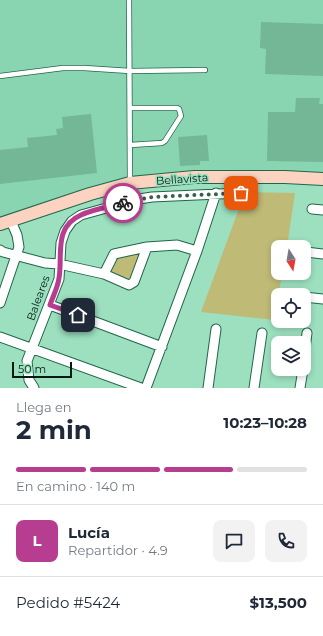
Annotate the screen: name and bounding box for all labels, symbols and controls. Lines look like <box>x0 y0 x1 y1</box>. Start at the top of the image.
street label: Bellavista <box>155 170 209 188</box>
pin <box>224 176 258 210</box>
icon: bag <box>230 182 252 204</box>
courier <box>103 183 143 223</box>
icon: bike <box>112 192 134 214</box>
north arrow <box>271 240 311 280</box>
map controls <box>271 240 311 376</box>
street label: Baleares <box>23 273 53 322</box>
button: locate <box>271 288 311 328</box>
pin <box>61 298 95 332</box>
icon: home <box>67 304 89 326</box>
button: layers <box>271 336 311 376</box>
scale bar <box>12 360 72 379</box>
text: 50 m <box>18 362 46 376</box>
text: Llega en <box>16 399 72 415</box>
text: 10:23–10:28 <box>223 413 307 432</box>
text: 2 min <box>16 414 92 446</box>
text: En camino · 140 m <box>16 478 135 494</box>
button: chat <box>213 520 255 562</box>
button: phone <box>265 520 307 562</box>
text: Lucía <box>68 523 110 542</box>
text: L <box>32 531 42 550</box>
text: Repartidor · 4.9 <box>68 542 168 558</box>
text: Pedido #5424 <box>16 593 120 612</box>
text: $13,500 <box>250 593 307 612</box>

